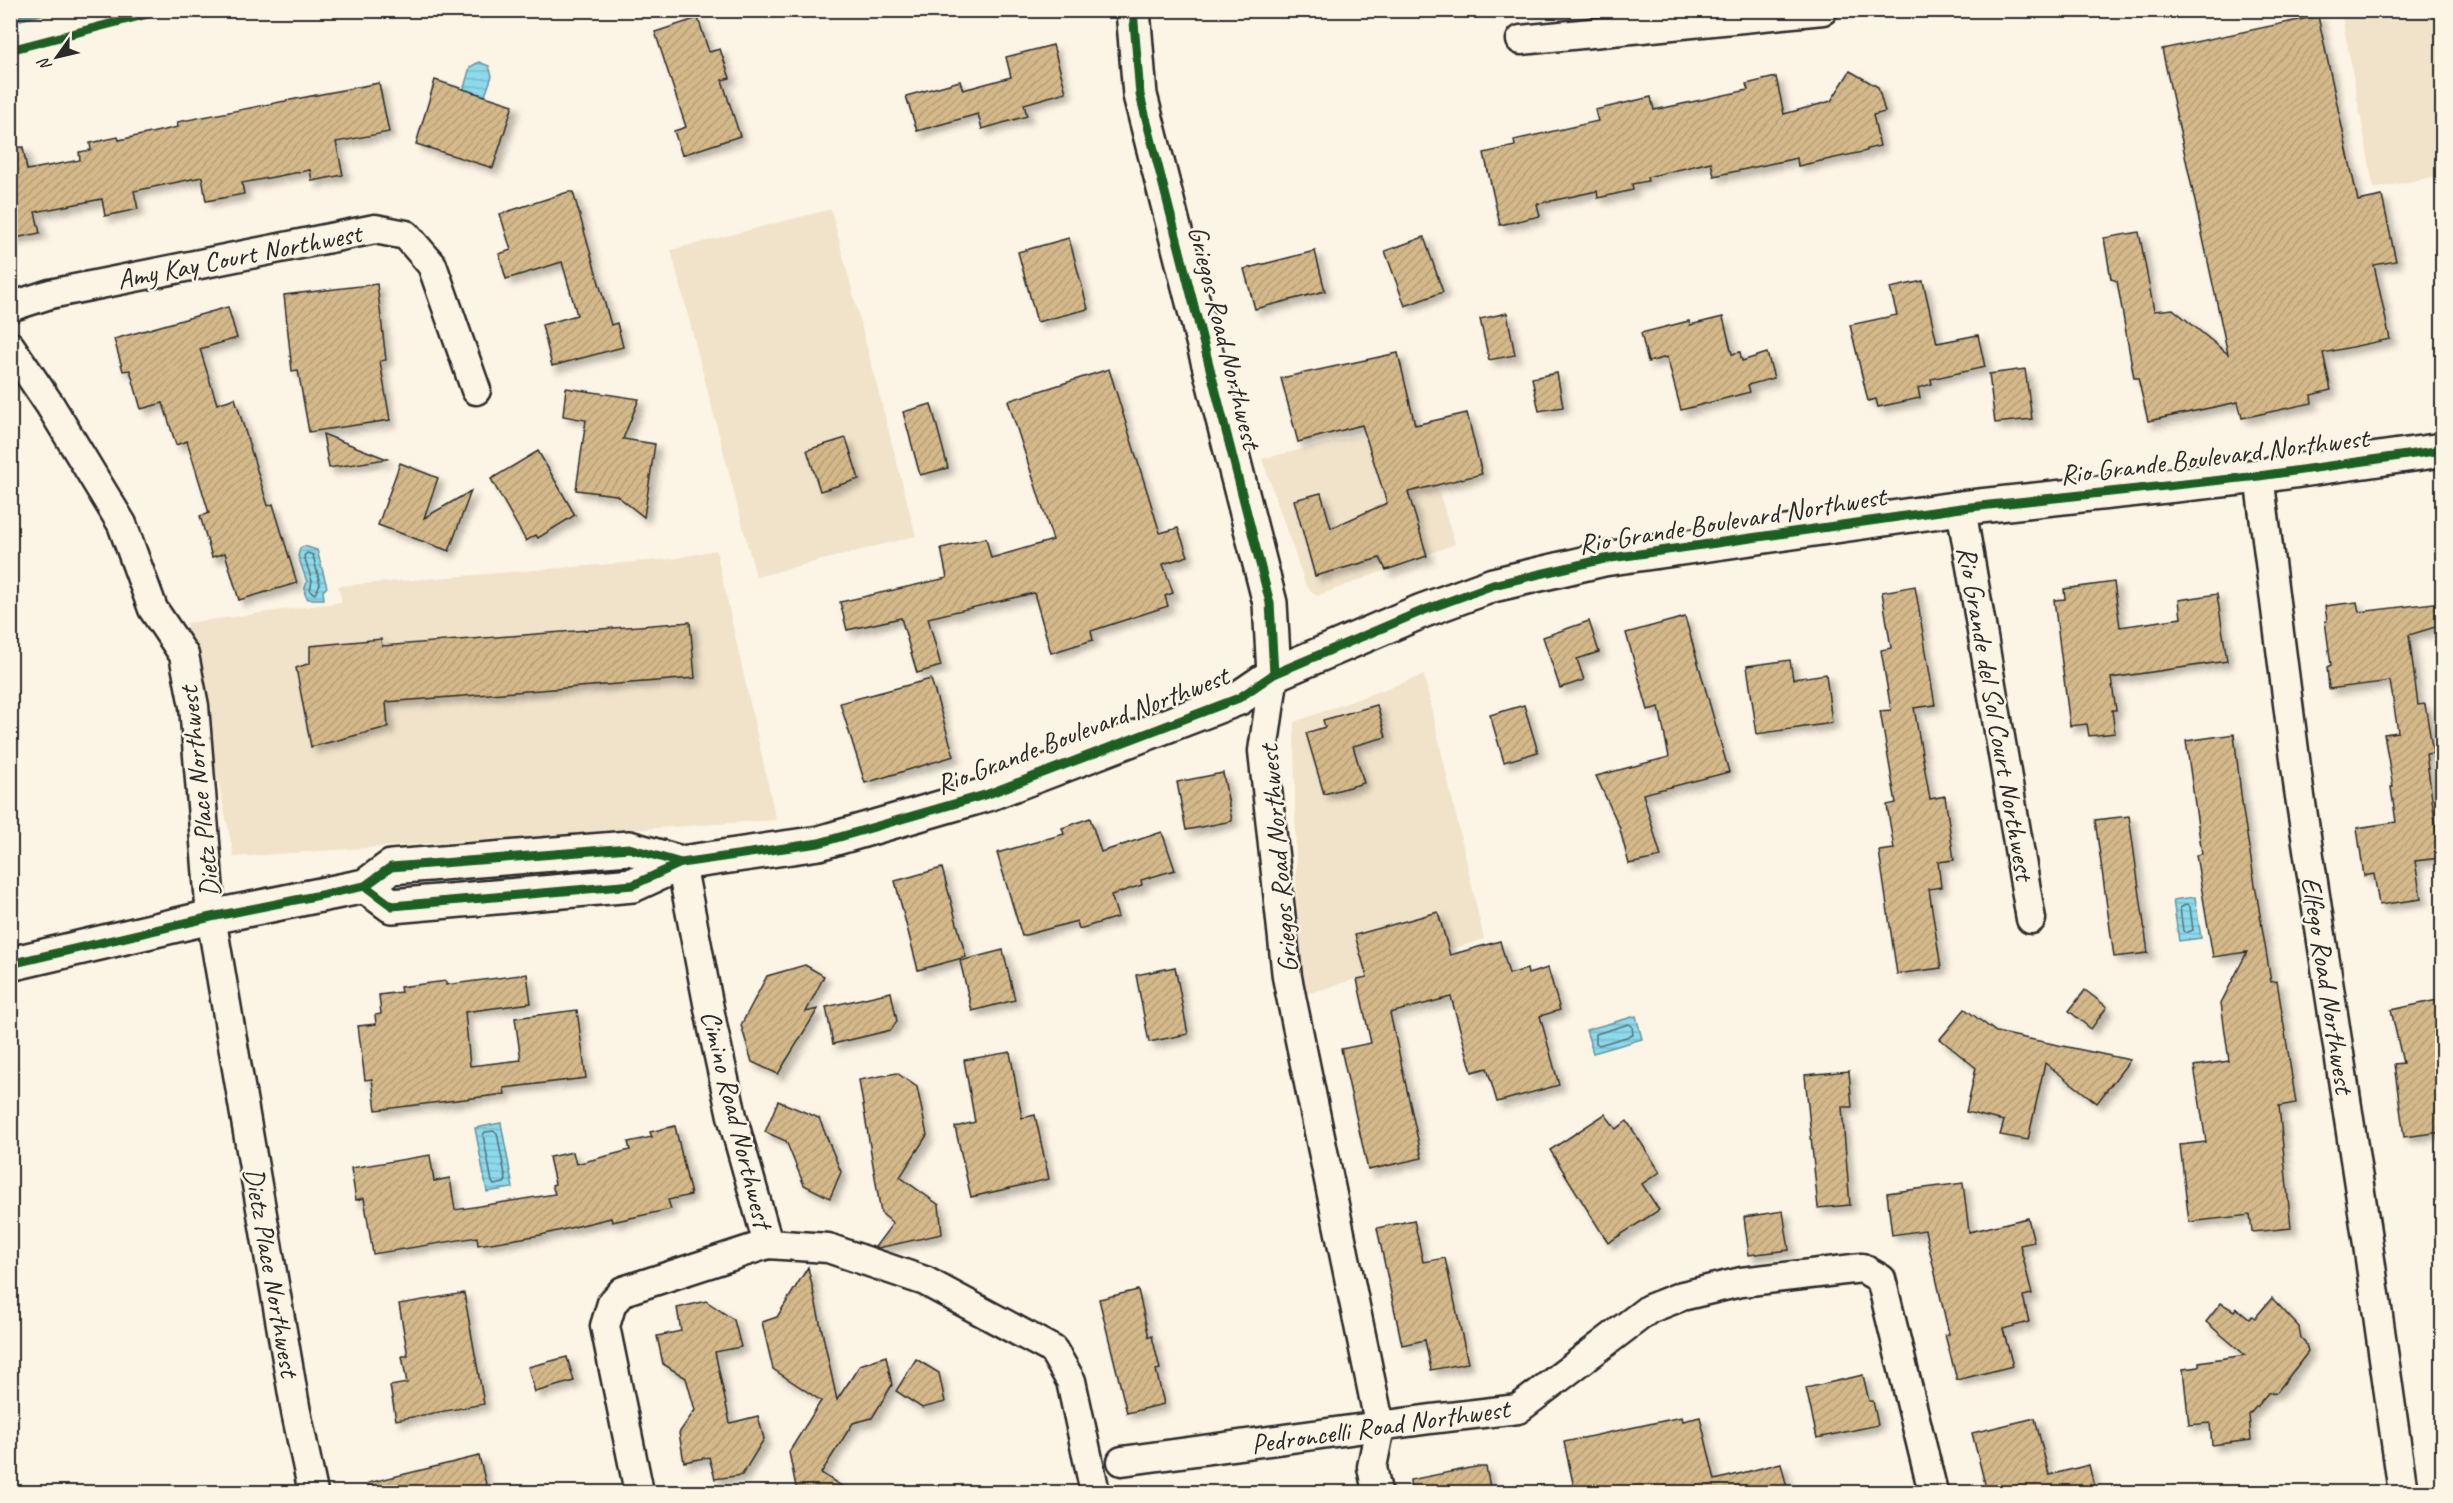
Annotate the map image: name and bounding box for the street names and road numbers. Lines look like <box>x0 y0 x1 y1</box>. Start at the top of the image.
street label: Amy Kay Court Northwest <box>114 215 366 297</box>
street label: Griegos Road Northwest <box>1180 222 1270 455</box>
street label: Rio Grande Boulevard Northwest <box>2058 419 2373 492</box>
street label: Rio Grande Boulevard Northwest <box>1576 478 1891 562</box>
street label: Rio Grande del Sol Court Northwest <box>1949 543 2043 885</box>
street label: Rio Grande Boulevard Northwest <box>931 657 1236 802</box>
street label: Dietz Place Northwest <box>170 682 227 899</box>
street label: Griegos Road Northwest <box>1250 741 1305 974</box>
street label: Elfego Road Northwest <box>2294 874 2363 1098</box>
street label: Cimino Road Northwest <box>693 1007 782 1235</box>
street label: Dietz Place Northwest <box>236 1165 308 1382</box>
street label: Pedroncelli Road Northwest <box>1249 1390 1514 1461</box>

